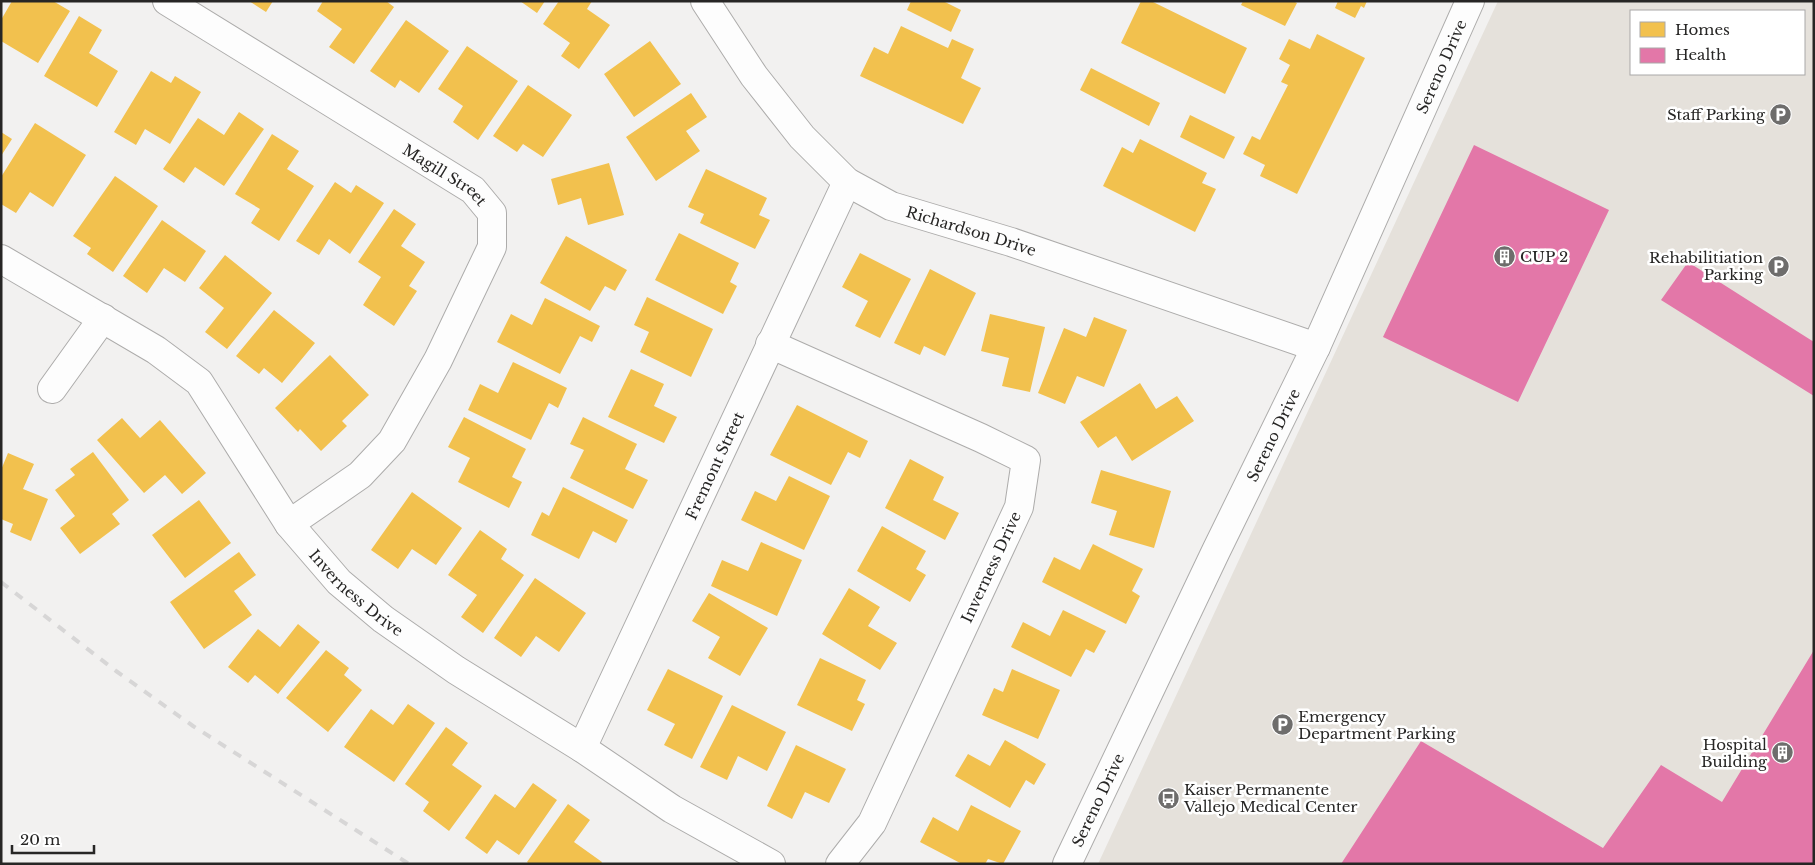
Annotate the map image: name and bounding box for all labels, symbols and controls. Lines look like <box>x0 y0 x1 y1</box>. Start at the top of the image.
legend <box>1630 10 1805 75</box>
street label: Sereno Drive <box>1412 16 1470 117</box>
text: Homes <box>1675 20 1730 39</box>
text: Health <box>1675 45 1726 64</box>
parking icon: Staff Parking <box>1769 102 1793 126</box>
place label: Staff Parking <box>1667 105 1766 124</box>
street label: Magill Street <box>399 140 492 210</box>
street label: Richardson Drive <box>904 202 1039 260</box>
building icon: CUP 2 <box>1492 244 1516 268</box>
place label: CUP 2 <box>1520 247 1568 266</box>
place label: Rehabilitiation Parking <box>1649 248 1764 284</box>
parking icon: Rehabilitiation Parking <box>1767 254 1791 278</box>
street label: Sereno Drive <box>1242 385 1304 485</box>
street label: Fremont Street <box>681 408 748 522</box>
street label: Inverness Drive <box>957 508 1025 626</box>
street label: Inverness Drive <box>305 545 407 640</box>
place label: Emergency Department Parking <box>1298 707 1456 743</box>
parking icon: Emergency Department Parking <box>1270 713 1294 737</box>
place label: Hospital Building <box>1701 735 1768 771</box>
building icon: Hospital Building <box>1771 741 1795 765</box>
street label: Sereno Drive <box>1067 750 1128 850</box>
place label: Kaiser Permanente Vallejo Medical Center <box>1183 780 1358 816</box>
bus stop icon: Kaiser Permanente Vallejo Medical Center <box>1156 786 1180 810</box>
scale bar <box>12 822 95 854</box>
text: 20 m <box>20 830 60 849</box>

